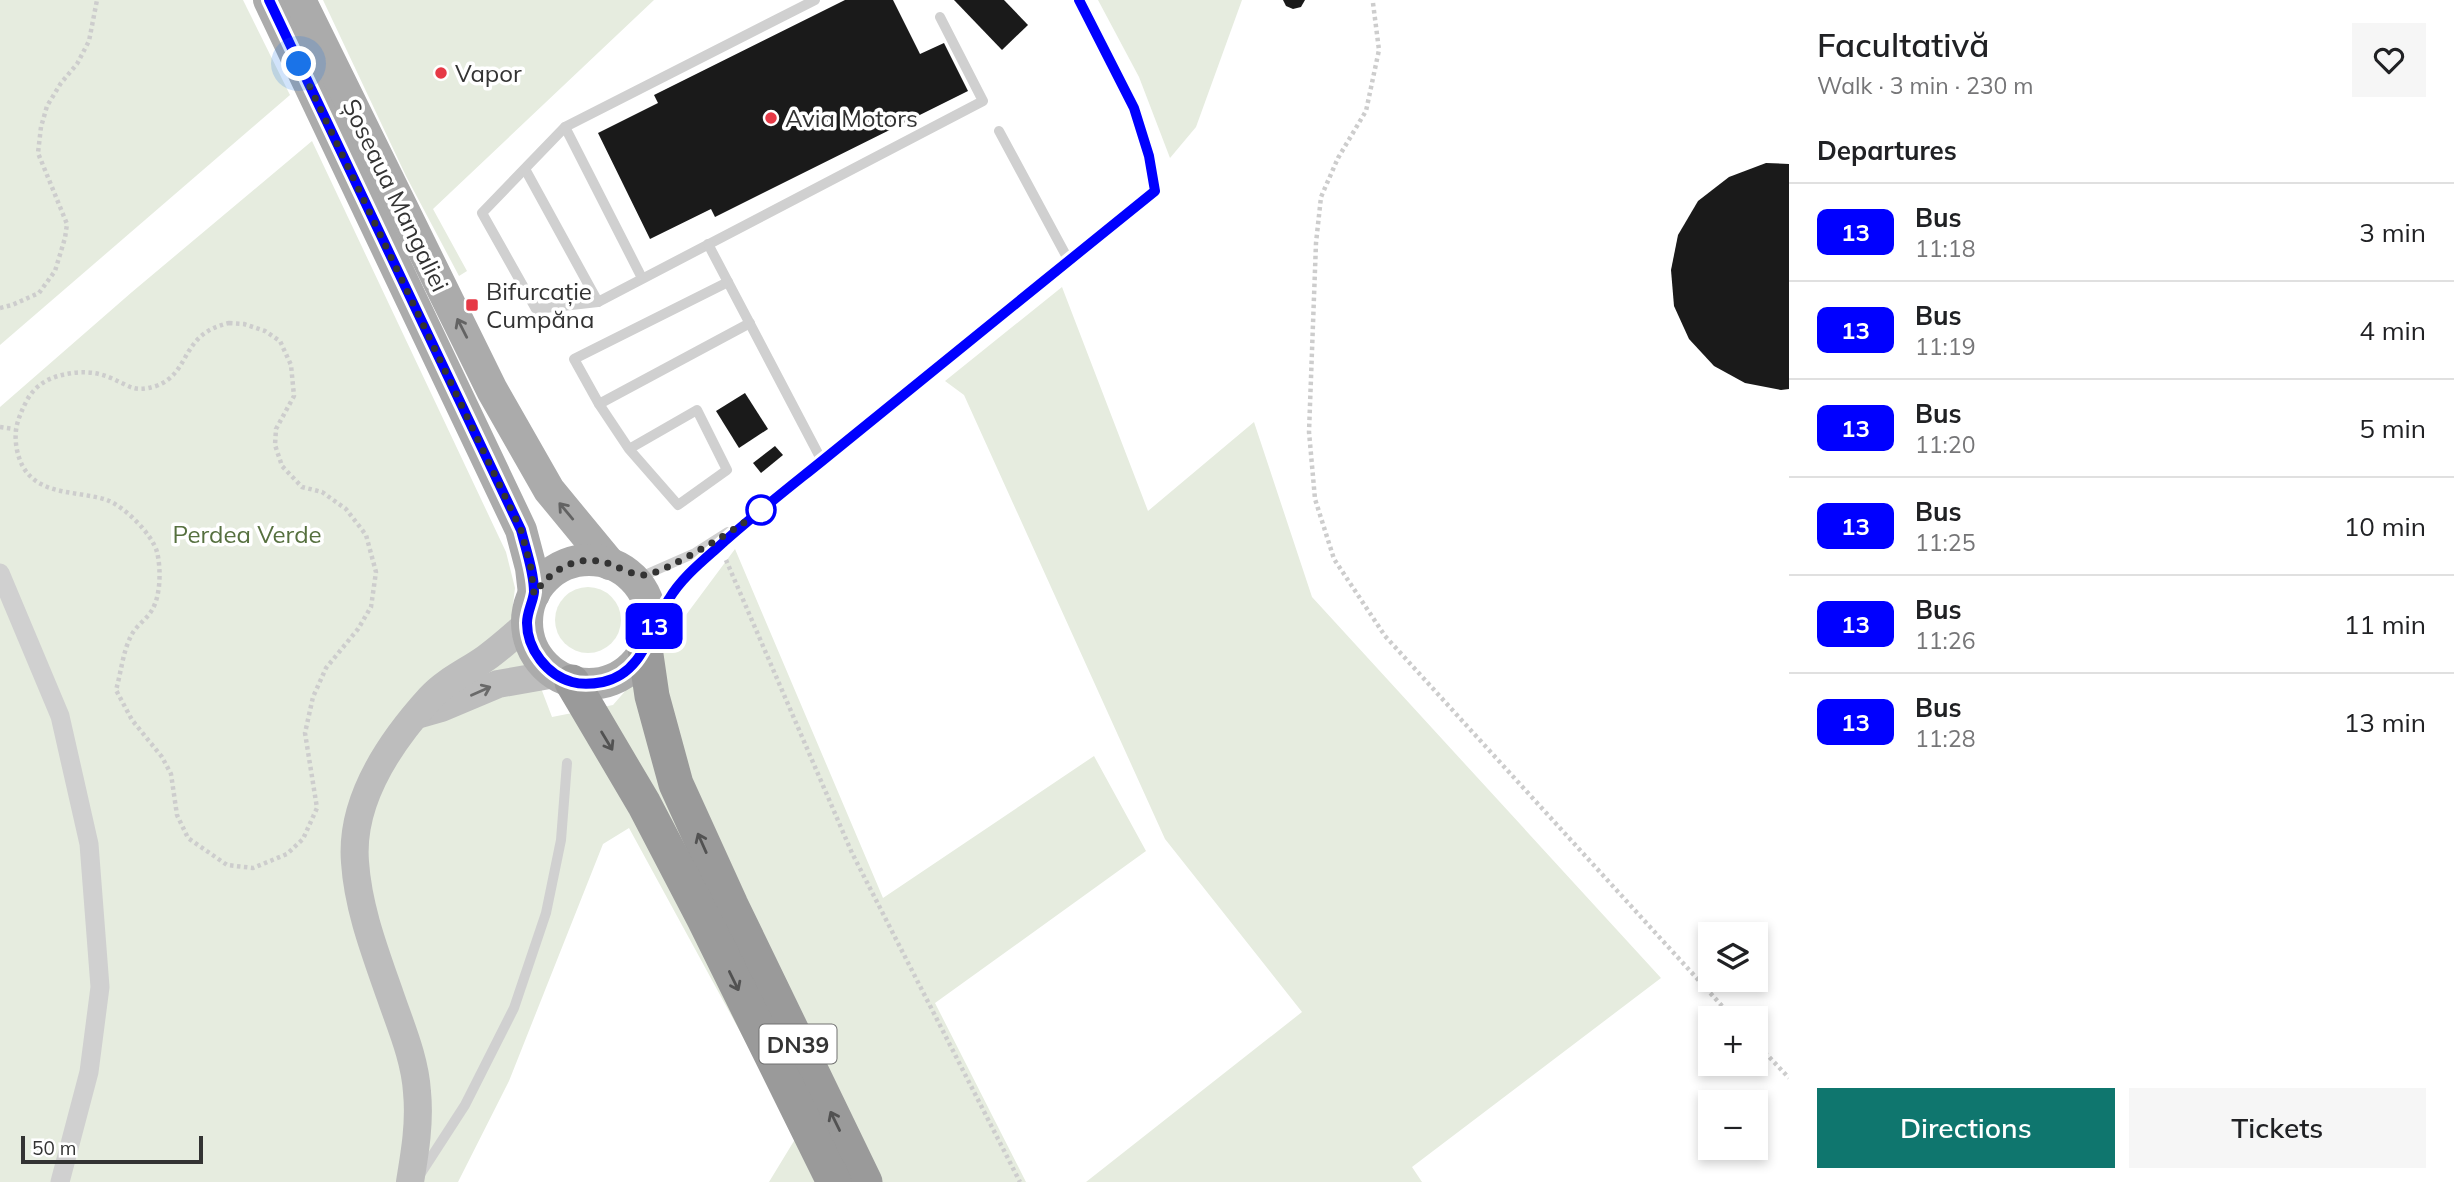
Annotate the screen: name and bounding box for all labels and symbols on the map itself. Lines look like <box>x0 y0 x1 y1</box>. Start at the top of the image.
your location <box>281 46 316 81</box>
place label: Vapor <box>455 58 522 88</box>
marker: Vapor <box>433 65 449 81</box>
street label: Șoseaua Mangaliei <box>335 94 456 297</box>
place label: Avia Motors <box>785 103 918 133</box>
marker: Avia Motors <box>763 110 779 126</box>
place label: Bifurcație Cumpăna <box>486 276 594 334</box>
marker: Bifurcație Cumpăna <box>464 297 480 313</box>
one-way arrow <box>454 319 468 339</box>
unlabelled marker <box>746 495 776 525</box>
one-way arrow <box>559 503 574 521</box>
park label: Perdea Verde <box>172 519 322 549</box>
line badge: 13 <box>622 603 686 649</box>
one-way arrow <box>469 684 491 697</box>
one-way arrow <box>600 730 614 750</box>
one-way arrow <box>695 833 708 854</box>
one-way arrow <box>728 970 742 991</box>
road number: DN39 <box>760 1024 836 1064</box>
one-way arrow <box>827 1111 841 1132</box>
scale bar <box>21 1133 203 1165</box>

